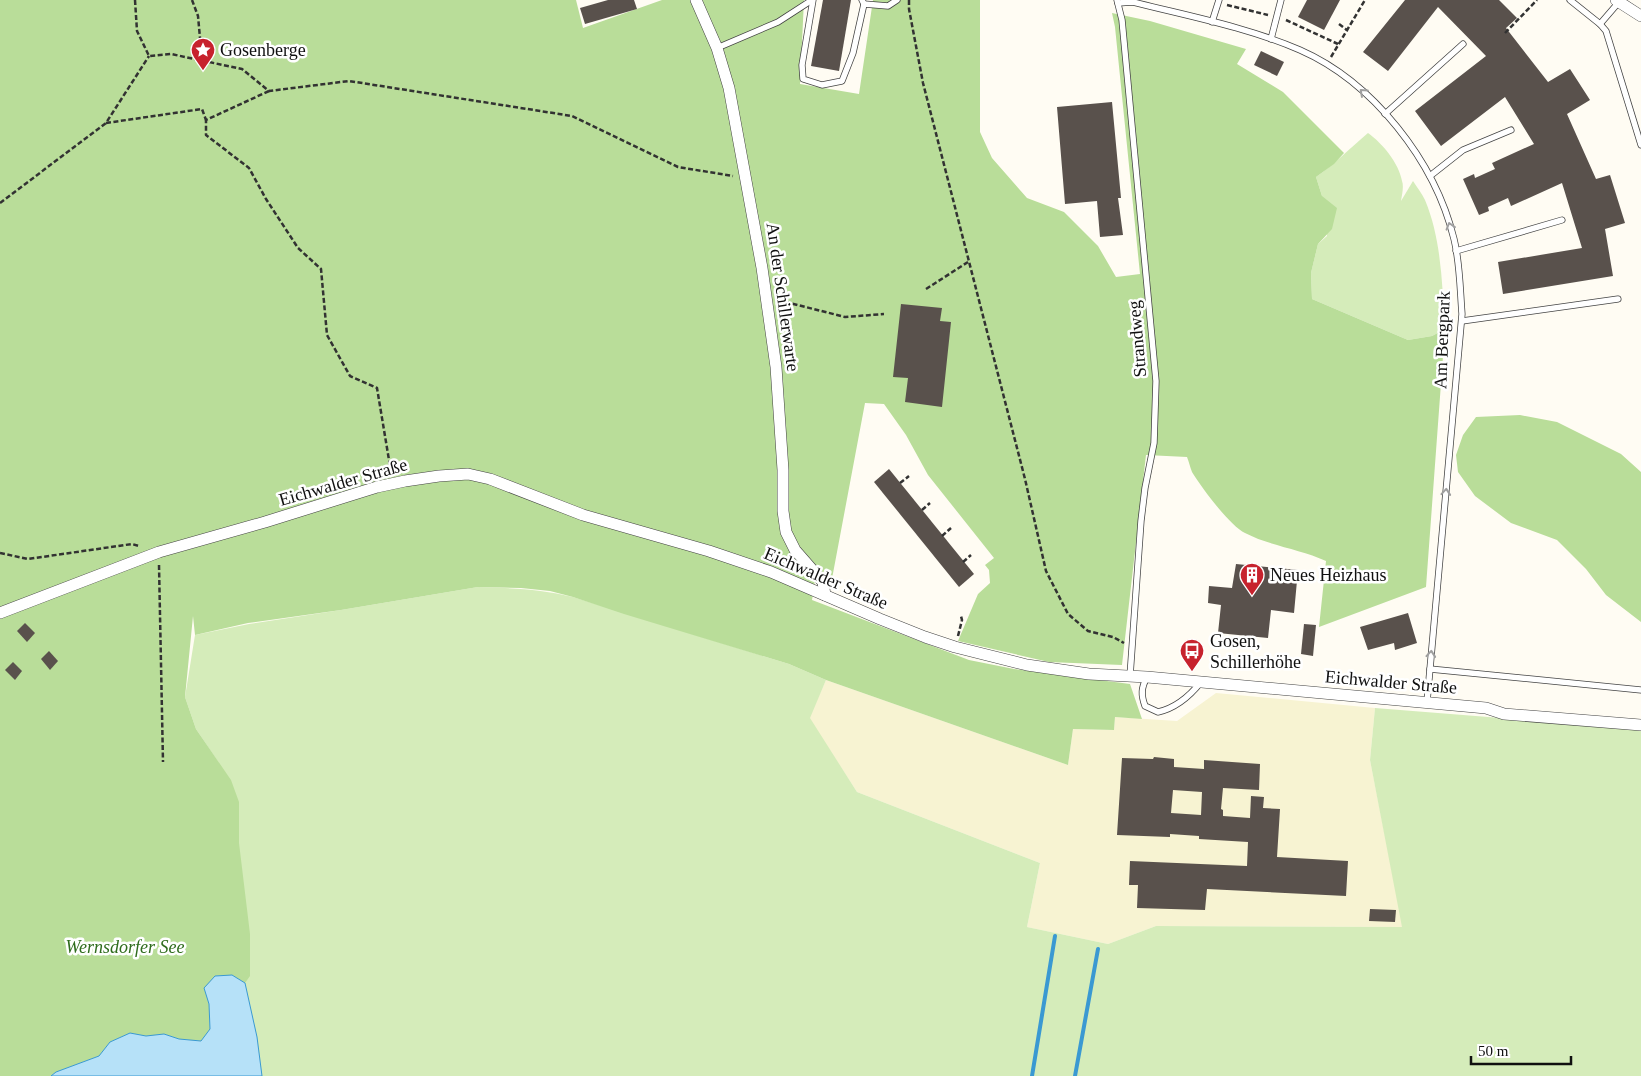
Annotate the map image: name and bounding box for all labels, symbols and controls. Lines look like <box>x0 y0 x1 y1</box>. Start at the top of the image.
place icon: Gosenberge <box>190 37 216 71</box>
place label: Gosenberge <box>220 40 306 60</box>
one-way arrow <box>1359 88 1368 97</box>
street label: An der Schillerwarte <box>763 221 803 373</box>
one-way arrow <box>1446 223 1456 231</box>
street label: Am Bergpark <box>1430 291 1454 389</box>
street label: Strandweg <box>1124 300 1150 378</box>
street label: Eichwalder Straße <box>277 454 409 510</box>
one-way arrow <box>1440 488 1451 496</box>
street label: Eichwalder Straße <box>761 543 891 613</box>
building icon: Neues Heizhaus <box>1239 562 1265 596</box>
place label: Neues Heizhaus <box>1270 565 1386 585</box>
place label: Gosen, Schillerhöhe <box>1210 631 1301 672</box>
bus stop icon: Gosen, Schillerhöhe <box>1179 638 1205 672</box>
one-way arrow <box>1425 649 1436 657</box>
street label: Eichwalder Straße <box>1324 666 1458 698</box>
park label: Wernsdorfer See <box>66 937 184 957</box>
scale bar <box>1471 1034 1571 1066</box>
text: 50 m <box>1478 1043 1509 1059</box>

